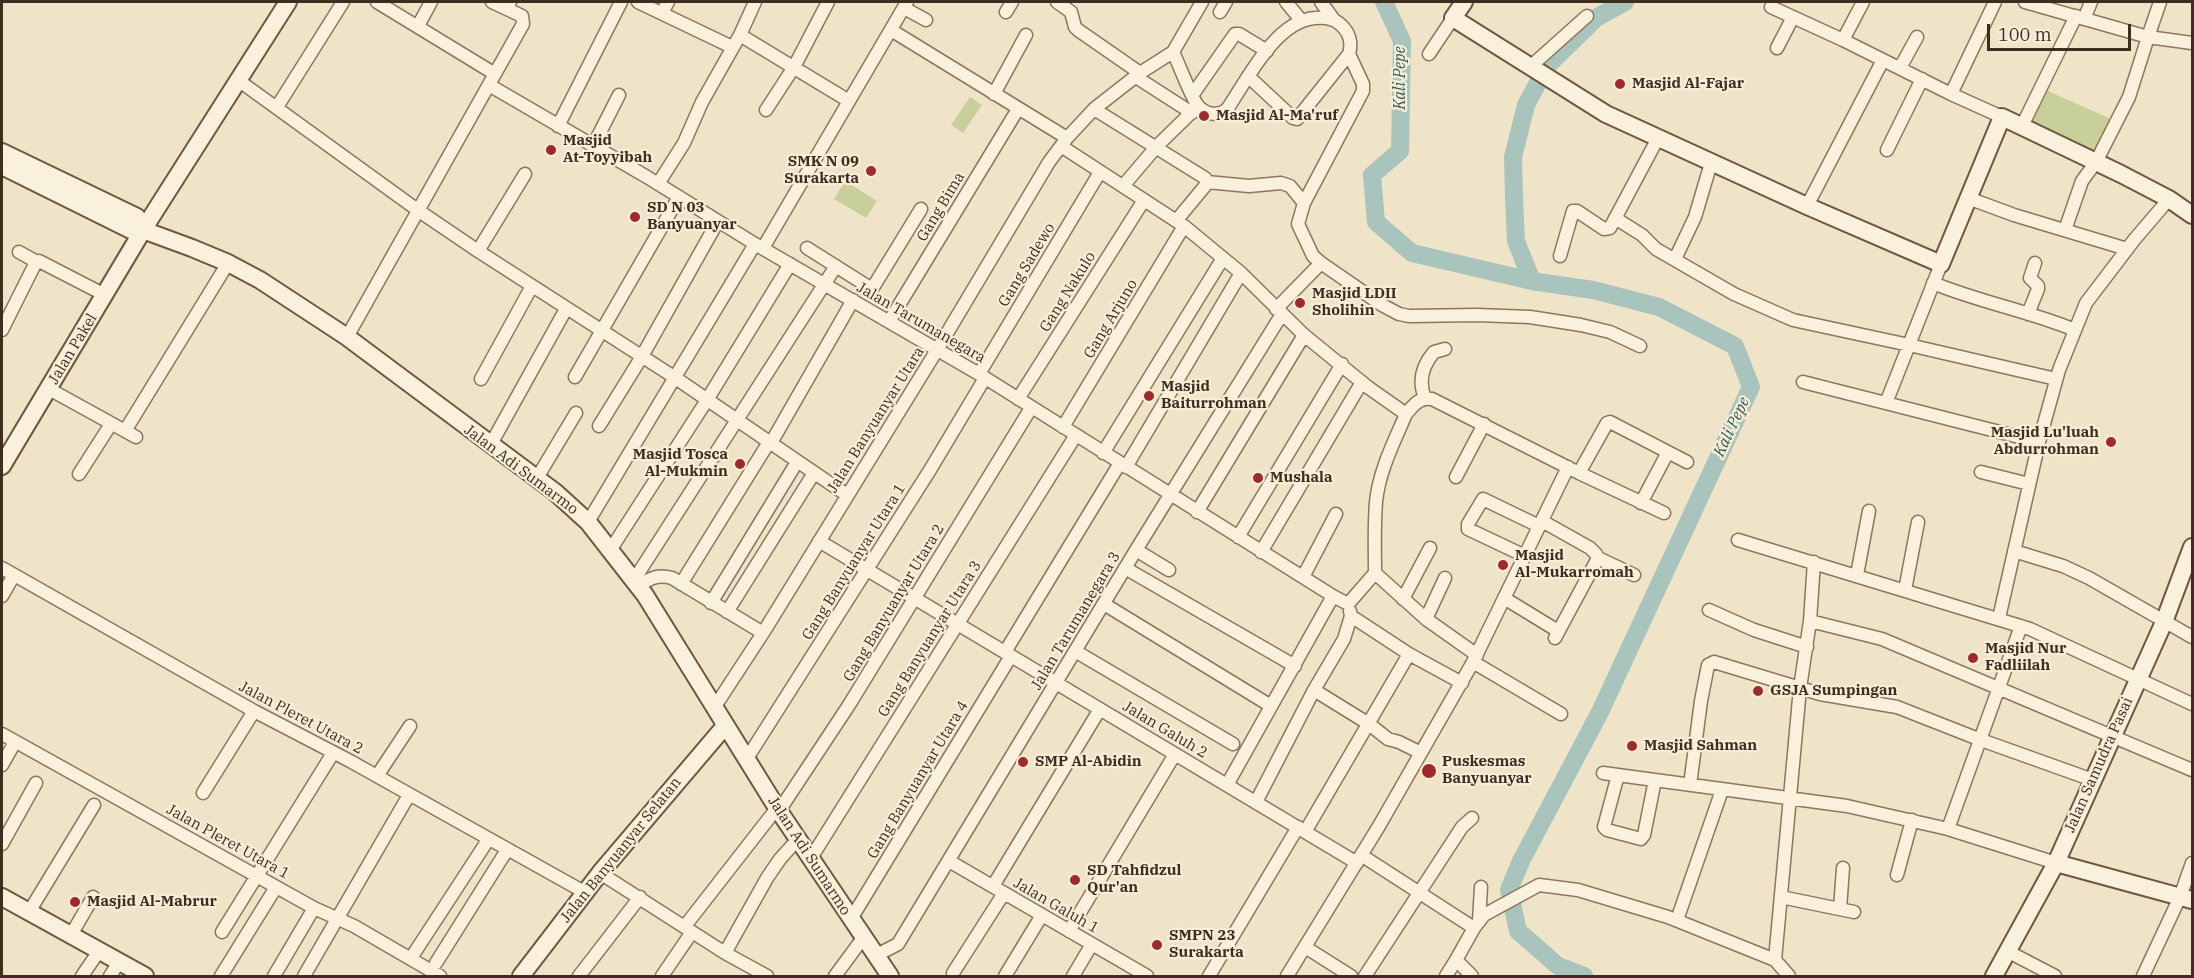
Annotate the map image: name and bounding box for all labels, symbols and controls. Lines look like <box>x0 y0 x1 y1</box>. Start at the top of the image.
scale bar <box>1990 12 2134 50</box>
text: 100 m <box>1998 23 2052 46</box>
water label: Kali Pepe <box>1390 46 1410 110</box>
place label: Masjid Al-Fajar <box>1632 75 1744 93</box>
marker: Masjid Al-Fajar <box>1613 77 1627 91</box>
place label: Masjid Al-Ma'ruf <box>1216 107 1338 125</box>
marker: Masjid Al-Ma'ruf <box>1197 109 1211 123</box>
place label: Masjid At-Toyyibah <box>563 132 652 167</box>
marker: Masjid At-Toyyibah <box>544 143 558 157</box>
place label: SMK N 09 Surakarta <box>784 153 859 188</box>
marker: SMK N 09 Surakarta <box>864 164 878 178</box>
street label: Gang Bima <box>913 169 969 245</box>
place label: SD N 03 Banyuanyar <box>647 199 737 234</box>
marker: SD N 03 Banyuanyar <box>628 210 642 224</box>
street label: Gang Sadewo <box>995 220 1059 310</box>
street label: Gang Nakulo <box>1036 249 1100 335</box>
street label: Gang Arjuno <box>1080 276 1142 362</box>
street label: Jalan Tarumanegara <box>853 279 989 367</box>
place label: Masjid LDII Sholihin <box>1312 285 1397 320</box>
marker: Masjid LDII Sholihin <box>1293 296 1307 310</box>
street label: Jalan Pakel <box>45 310 101 388</box>
street label: Jalan Banyuanyar Utara <box>824 344 928 496</box>
place label: Masjid Baiturrohman <box>1161 378 1267 413</box>
marker: Masjid Baiturrohman <box>1142 389 1156 403</box>
water label: Kali Pepe <box>1710 394 1754 460</box>
street label: Jalan Adi Sumarmo <box>460 421 582 519</box>
place label: Masjid Lu'luah Abdurrohman <box>1991 424 2099 459</box>
marker: Masjid Lu'luah Abdurrohman <box>2104 435 2118 449</box>
place label: Masjid Tosca Al-Mukmin <box>633 446 728 481</box>
marker: Masjid Tosca Al-Mukmin <box>733 457 747 471</box>
place label: Mushala <box>1270 469 1333 487</box>
marker: Mushala <box>1251 471 1265 485</box>
street label: Gang Banyuanyar Utara 1 <box>798 481 910 643</box>
street label: Gang Banyuanyar Utara 2 <box>840 521 948 685</box>
place label: Masjid Al-Mukarromah <box>1515 547 1634 582</box>
street label: Jalan Tarumanegara 3 <box>1028 549 1124 693</box>
street label: Gang Banyuanyar Utara 3 <box>874 558 986 720</box>
marker: Masjid Al-Mukarromah <box>1496 558 1510 572</box>
place label: Masjid Nur Fadliilah <box>1985 640 2066 675</box>
marker: Masjid Nur Fadliilah <box>1966 651 1980 665</box>
street label: Jalan Pleret Utara 2 <box>236 678 366 758</box>
place label: GSJA Sumpingan <box>1770 682 1897 700</box>
marker: GSJA Sumpingan <box>1751 684 1765 698</box>
street label: Jalan Samudra Pasai <box>2061 695 2137 835</box>
street label: Gang Banyuanyar Utara 4 <box>864 698 972 862</box>
street label: Jalan Galuh 2 <box>1119 698 1211 762</box>
place label: Masjid Sahman <box>1644 737 1757 755</box>
marker: Masjid Sahman <box>1625 739 1639 753</box>
place label: SMP Al-Abidin <box>1035 753 1142 771</box>
place label: Puskesmas Banyuanyar <box>1442 753 1532 788</box>
marker: SMP Al-Abidin <box>1016 755 1030 769</box>
marker: Puskesmas Banyuanyar <box>1420 762 1438 780</box>
street label: Jalan Banyuanyar Selatan <box>557 774 685 926</box>
street label: Jalan Adi Sumarmo <box>764 793 854 919</box>
street label: Jalan Pleret Utara 1 <box>163 801 293 883</box>
place label: SD Tahfidzul Qur'an <box>1087 862 1181 897</box>
marker: SD Tahfidzul Qur'an <box>1068 873 1082 887</box>
street label: Jalan Galuh 1 <box>1010 874 1102 938</box>
place label: Masjid Al-Mabrur <box>87 893 217 911</box>
marker: Masjid Al-Mabrur <box>68 895 82 909</box>
place label: SMPN 23 Surakarta <box>1169 927 1244 962</box>
marker: SMPN 23 Surakarta <box>1150 938 1164 952</box>

